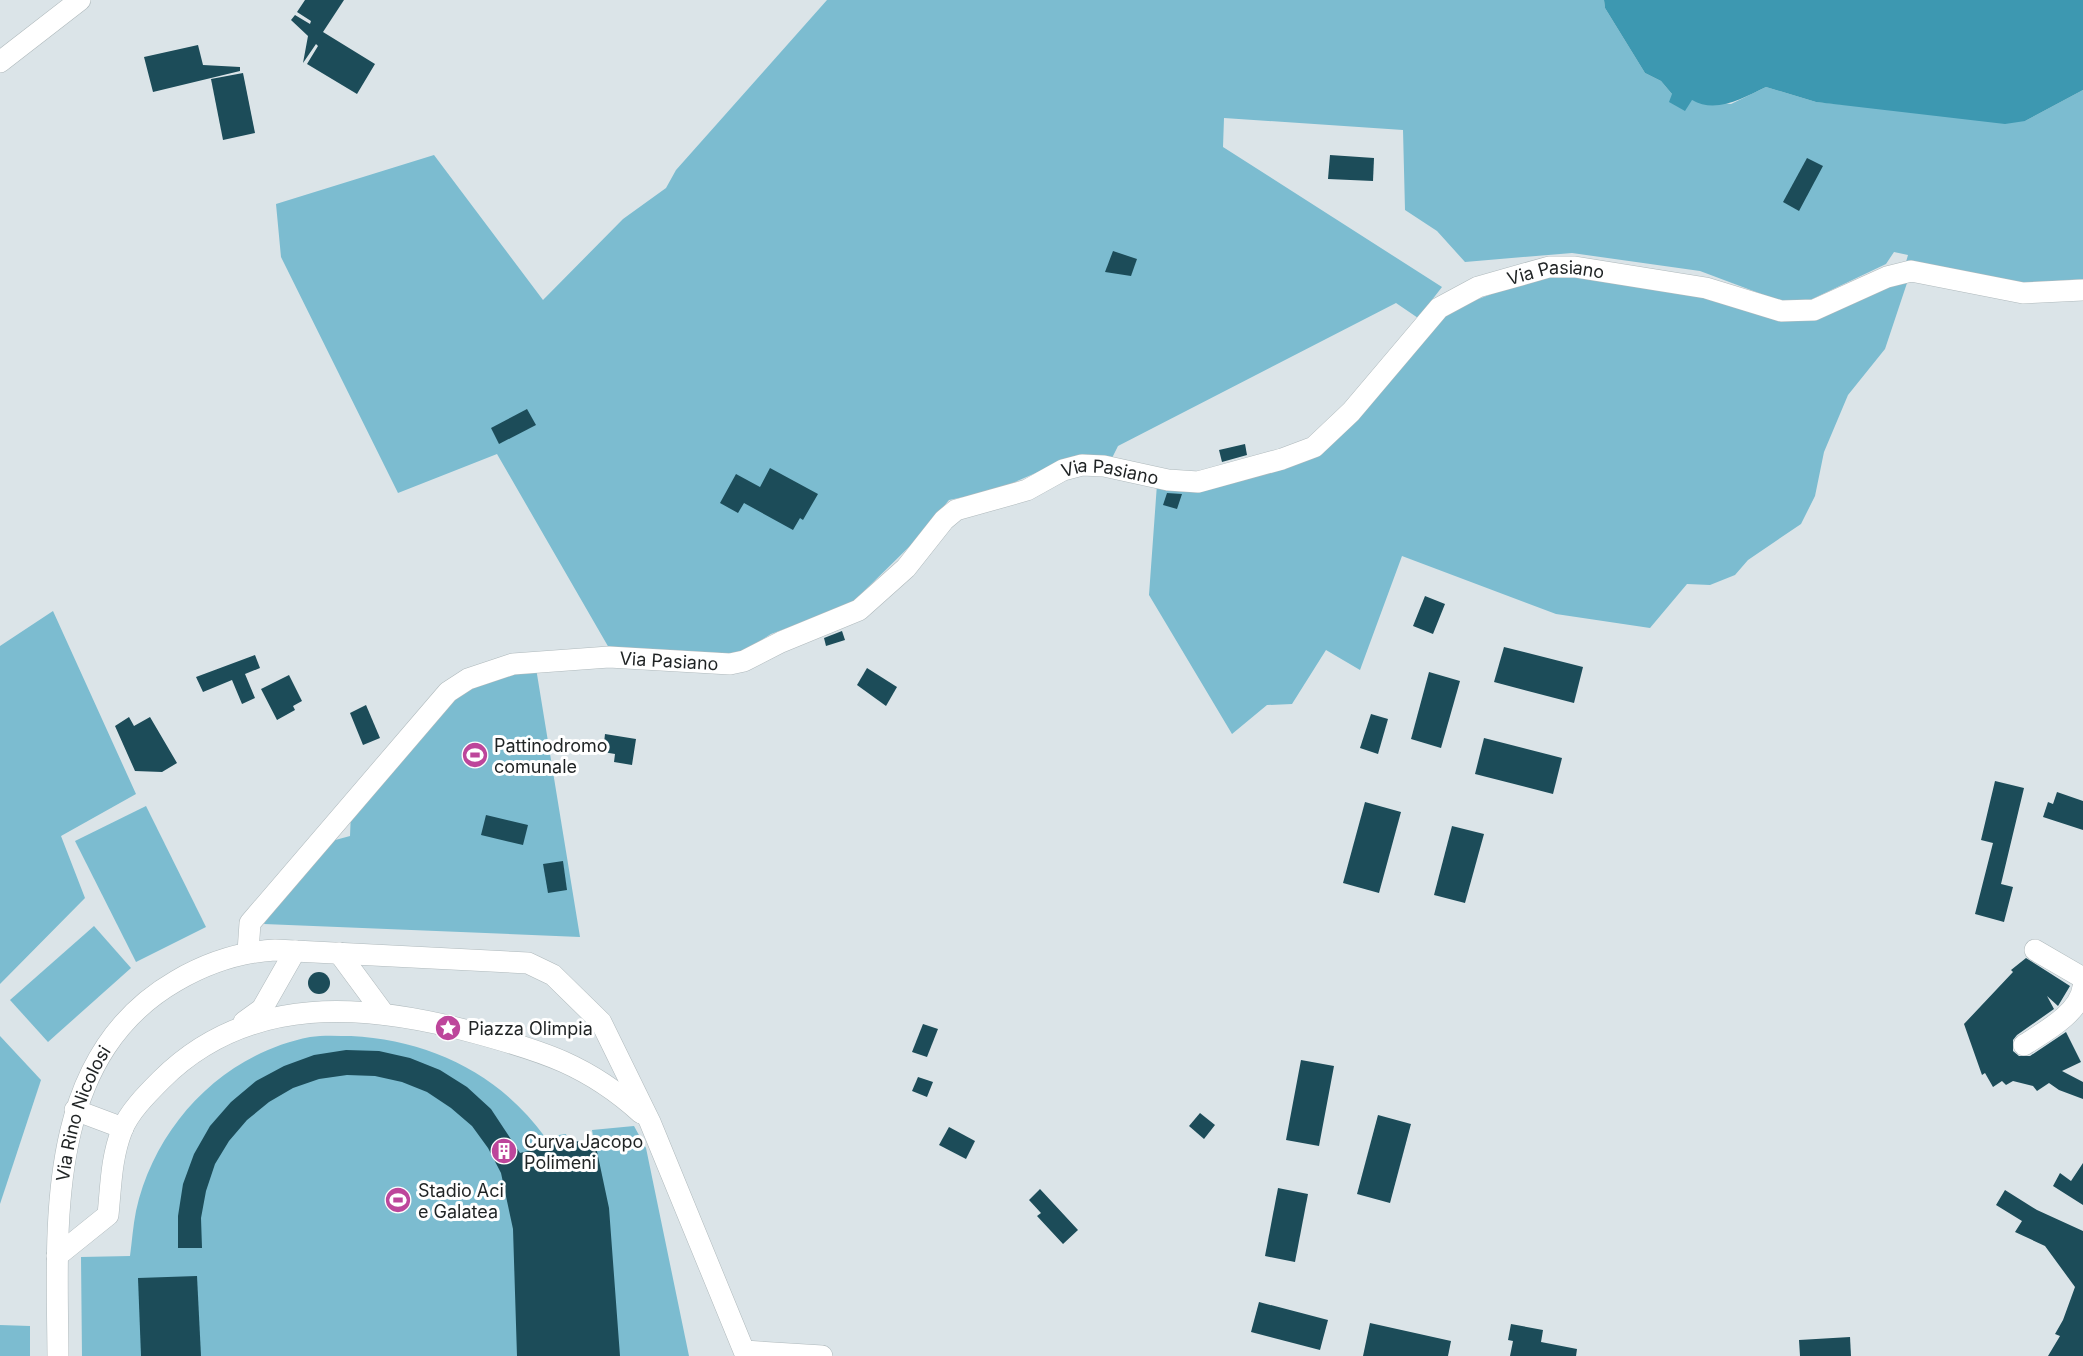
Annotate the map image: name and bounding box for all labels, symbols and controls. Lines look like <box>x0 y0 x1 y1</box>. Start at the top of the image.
street label: Via Pasiano <box>1504 256 1606 289</box>
street label: Via Pasiano <box>1059 454 1161 488</box>
street label: Via Pasiano <box>619 647 719 674</box>
place label: Pattinodromo comunale <box>494 735 608 777</box>
sports icon: Pattinodromo comunale <box>460 740 490 770</box>
place icon: Piazza Olimpia <box>433 1013 463 1043</box>
place label: Piazza Olimpia <box>468 1018 593 1039</box>
street label: Via Rino Nicolosi <box>51 1041 114 1183</box>
place label: Curva Jacopo Polimeni <box>524 1131 643 1173</box>
building icon: Curva Jacopo Polimeni <box>489 1136 519 1166</box>
place label: Stadio Aci e Galatea <box>418 1180 504 1222</box>
sports icon: Stadio Aci e Galatea <box>383 1185 413 1215</box>

